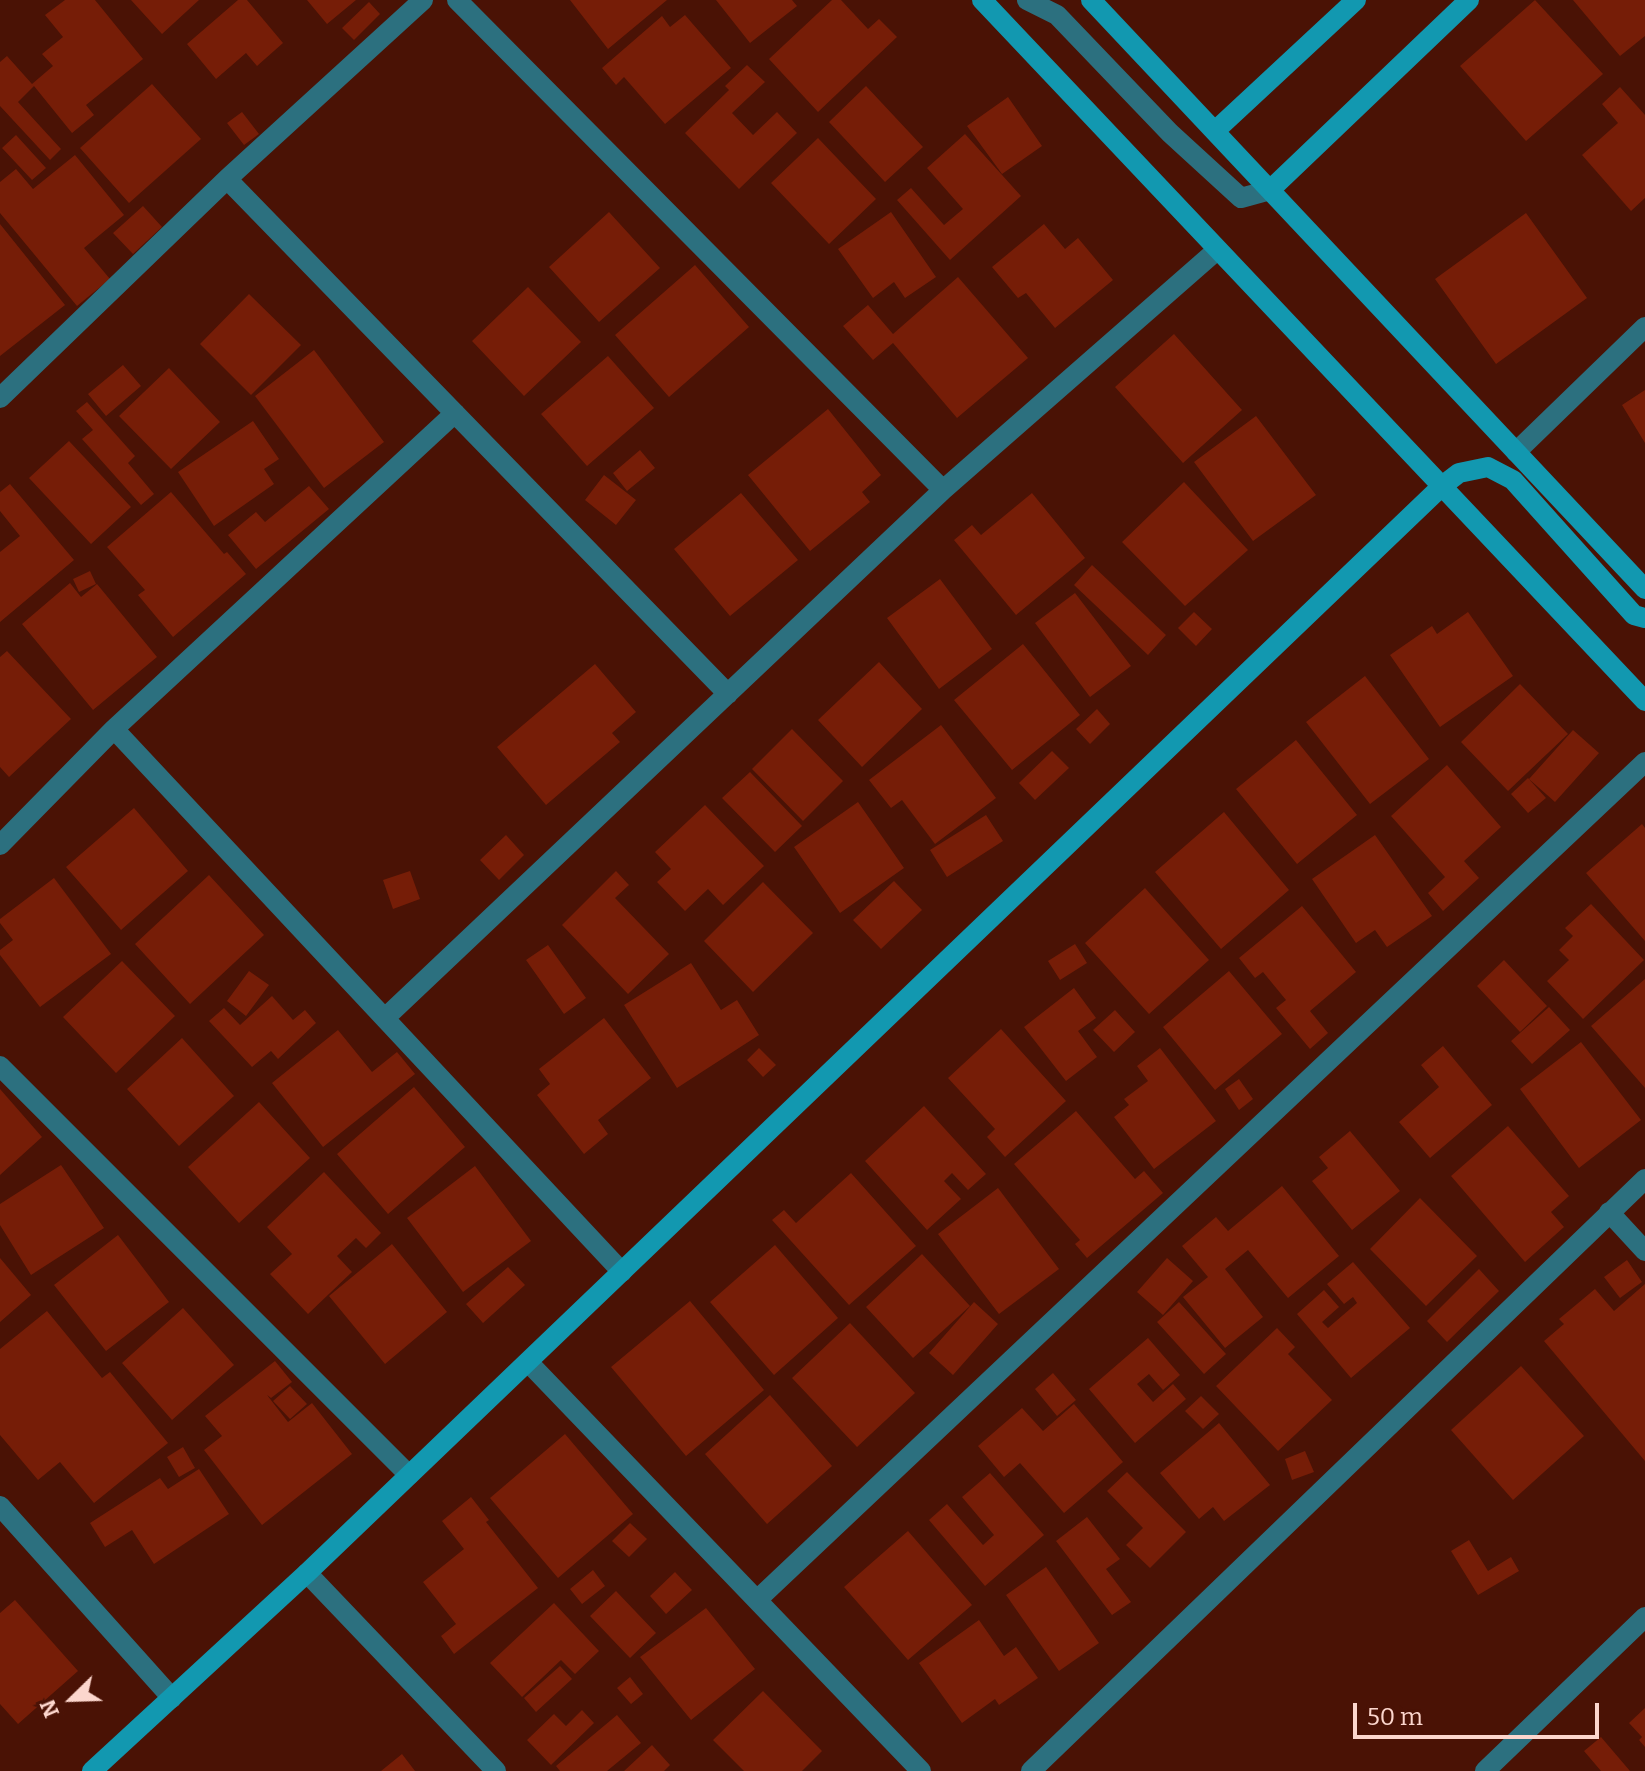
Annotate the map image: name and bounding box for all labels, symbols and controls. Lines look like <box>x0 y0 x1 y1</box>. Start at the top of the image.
north arrow <box>32 1659 112 1739</box>
scale bar <box>1357 1687 1603 1737</box>
text: N <box>34 1695 65 1722</box>
text: 50 m <box>1367 1703 1423 1731</box>

